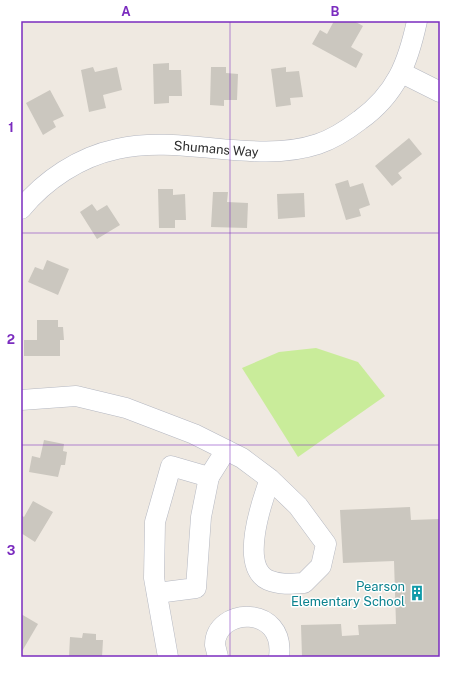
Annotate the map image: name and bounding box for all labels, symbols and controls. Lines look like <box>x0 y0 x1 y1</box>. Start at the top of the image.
text: A <box>121 4 131 19</box>
text: B <box>331 4 340 19</box>
text: 1 <box>8 120 14 135</box>
street label: Shumans Way <box>173 138 259 159</box>
text: 2 <box>7 332 15 347</box>
text: 3 <box>7 543 16 558</box>
place label: Pearson Elementary School <box>291 579 405 609</box>
building icon: Pearson Elementary School <box>408 584 426 602</box>

